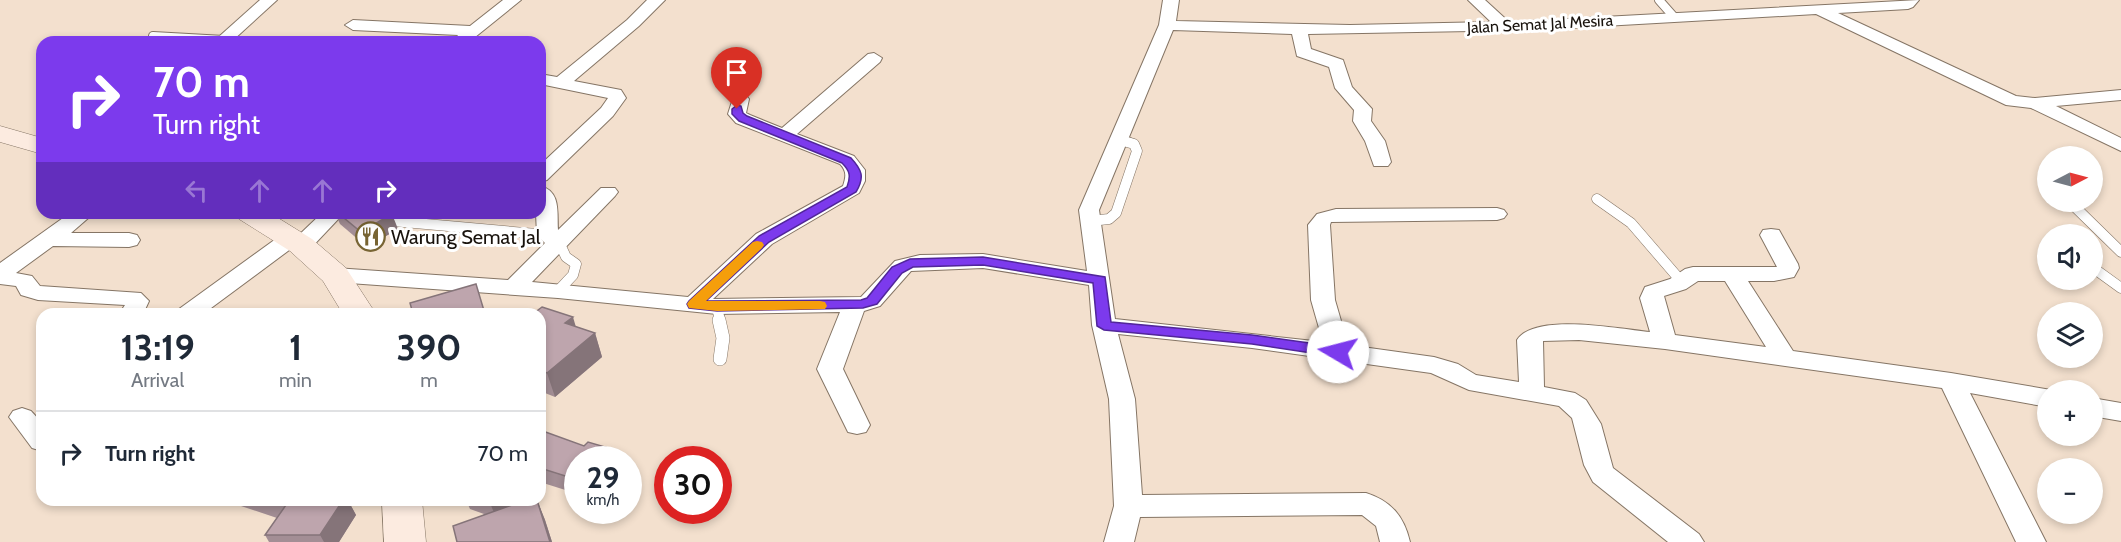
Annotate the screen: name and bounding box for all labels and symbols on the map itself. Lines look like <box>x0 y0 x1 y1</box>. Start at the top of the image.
street label: Jalan Semat Jal Mesira <box>1465 11 1614 37</box>
pin <box>711 47 762 109</box>
north arrow <box>2037 146 2103 212</box>
restaurant icon: Warung Semat Jal <box>354 221 386 253</box>
place label: Warung Semat Jal <box>391 225 541 249</box>
position arrow <box>1306 320 1370 384</box>
speed limit sign: 30 <box>654 446 732 524</box>

